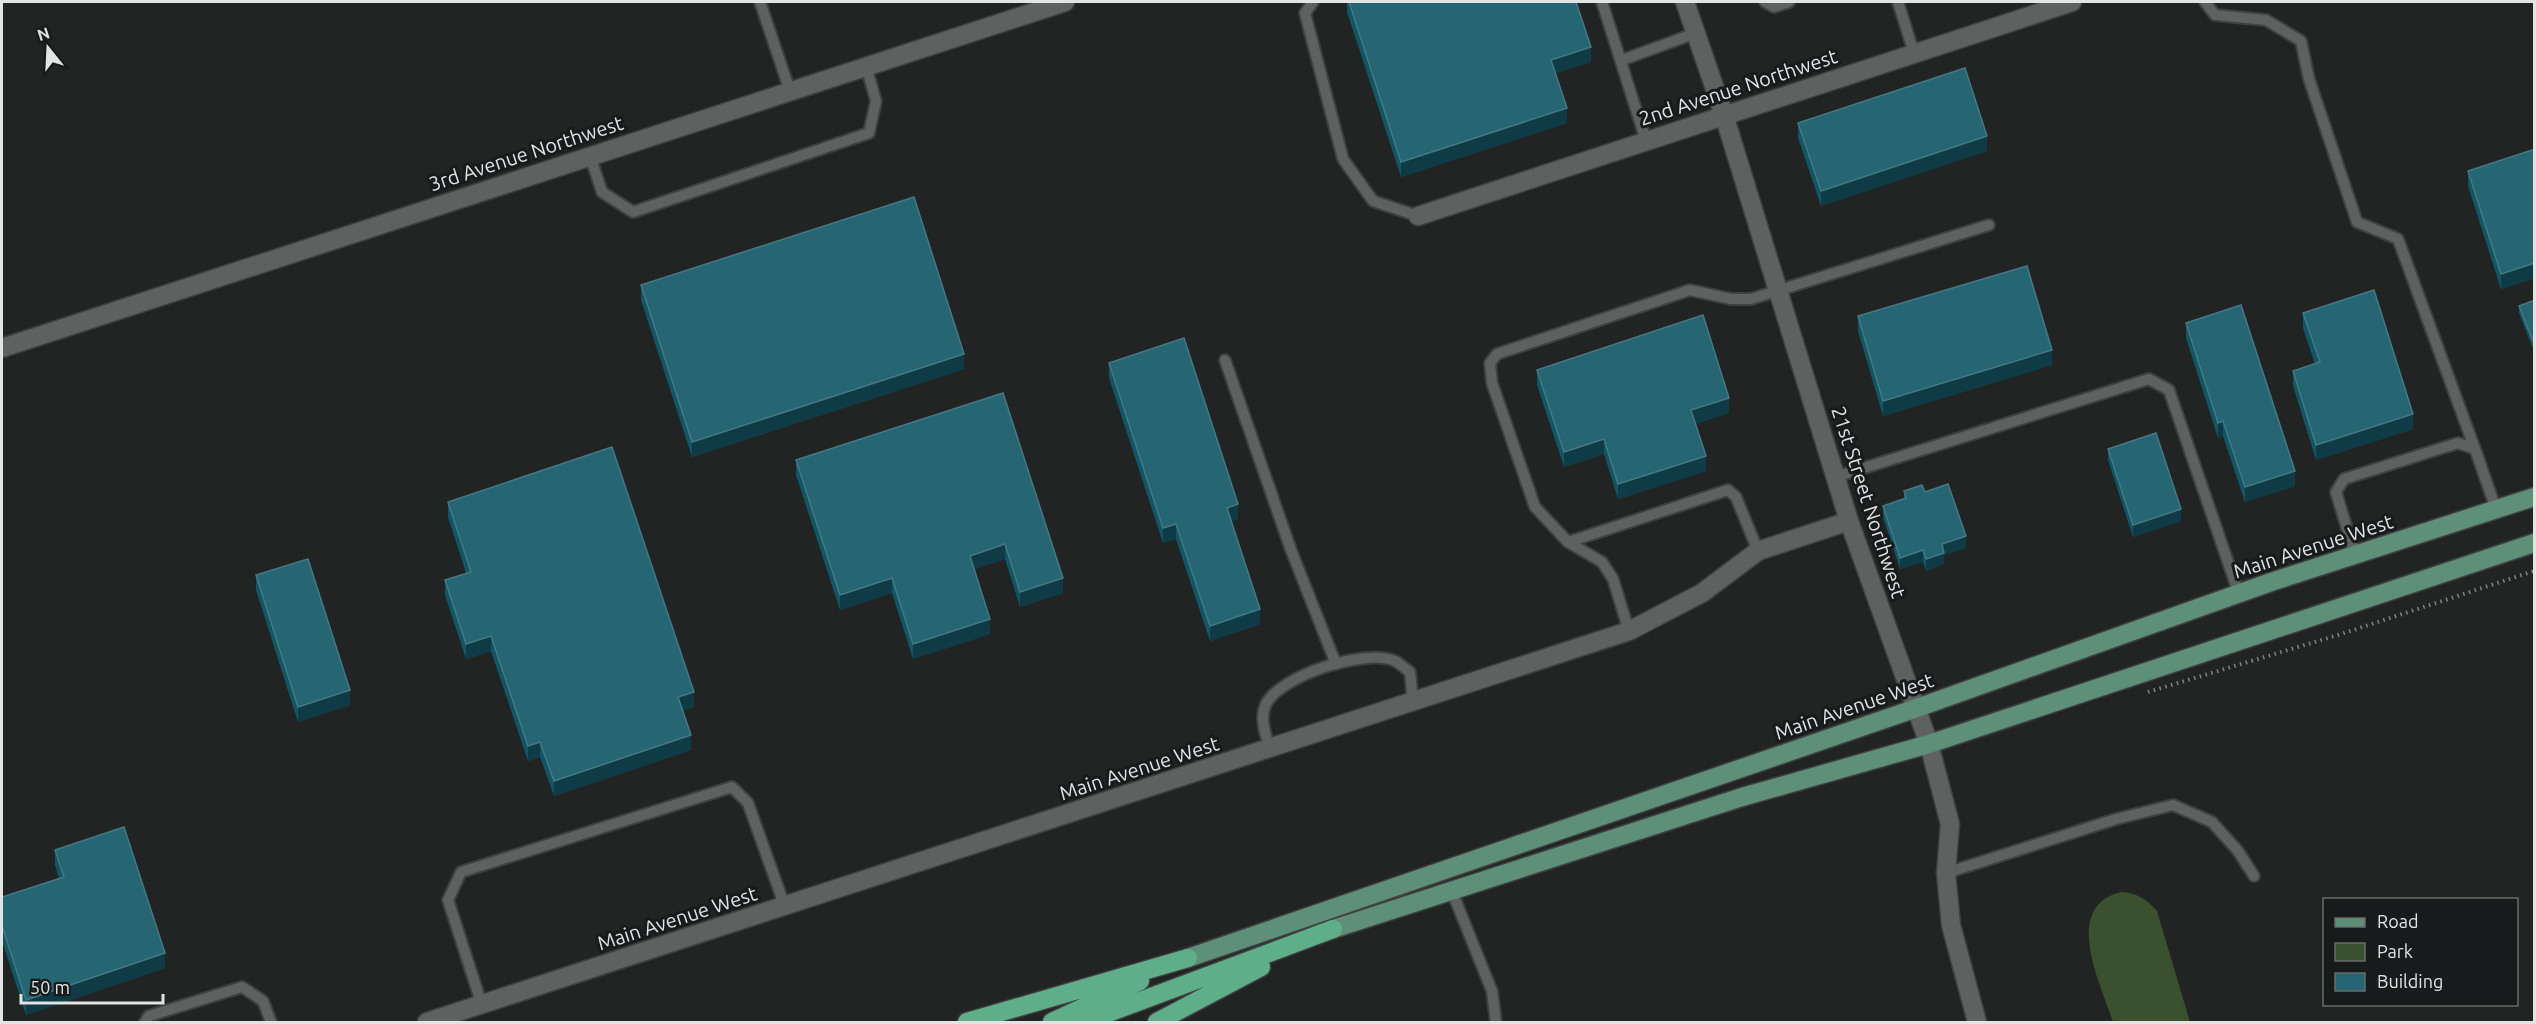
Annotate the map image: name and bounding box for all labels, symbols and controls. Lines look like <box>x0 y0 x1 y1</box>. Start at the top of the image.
north arrow <box>18 18 78 78</box>
text: N <box>35 23 52 44</box>
street label: 2nd Avenue Northwest <box>1636 44 1840 130</box>
street label: 3rd Avenue Northwest <box>426 111 626 195</box>
street label: 21st Street Northwest <box>1827 403 1911 601</box>
street label: Main Avenue West <box>2230 509 2396 583</box>
street label: Main Avenue West <box>1772 668 1936 744</box>
street label: Main Avenue West <box>1056 731 1222 805</box>
street label: Main Avenue West <box>594 881 760 955</box>
legend <box>2323 898 2518 1006</box>
text: Road <box>2377 911 2419 931</box>
text: Park <box>2377 941 2413 961</box>
scale bar <box>21 967 164 1005</box>
text: Building <box>2377 971 2443 991</box>
text: 50 m <box>30 977 70 997</box>

